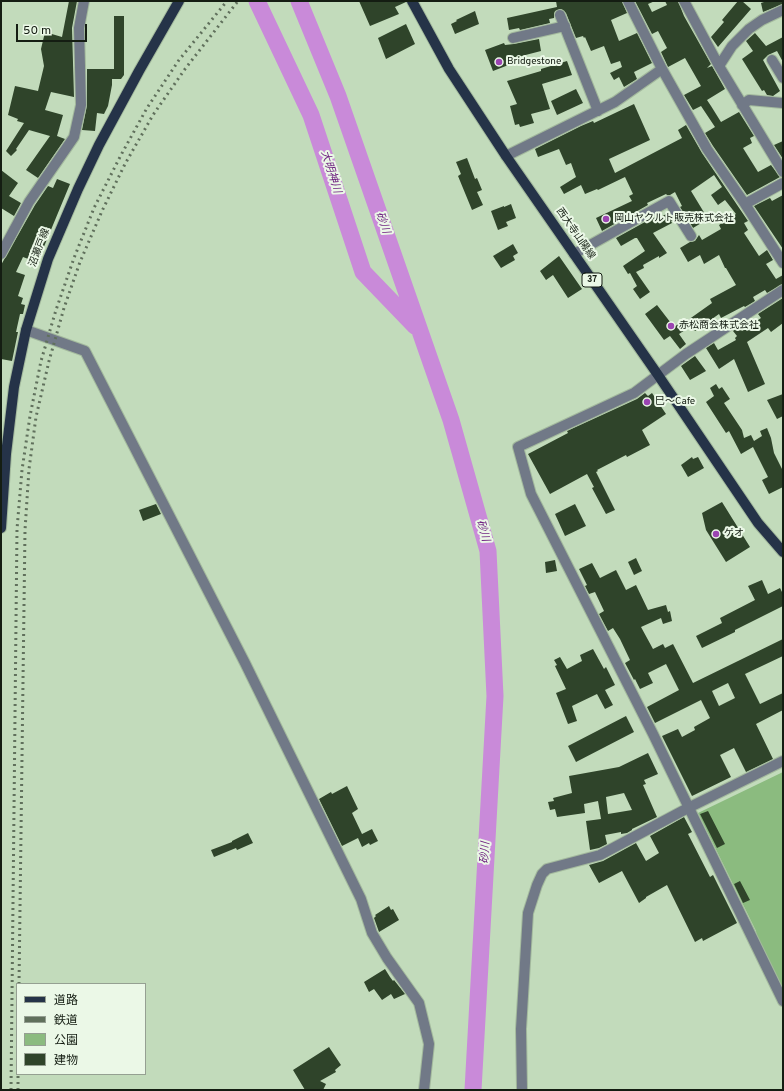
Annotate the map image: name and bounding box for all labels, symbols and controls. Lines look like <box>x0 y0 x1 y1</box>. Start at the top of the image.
scale bar <box>18 16 89 42</box>
text: 50 m <box>23 23 51 39</box>
place label: Bridgestone <box>507 56 561 68</box>
marker: Bridgestone <box>494 57 504 67</box>
water label: 大明神川 <box>317 149 343 195</box>
street label: 西大寺山陽線 <box>553 206 597 262</box>
water label: 砂川 <box>372 210 392 236</box>
place label: 岡山ヤクルト販売株式会社 <box>614 213 734 225</box>
marker: 岡山ヤクルト販売株式会社 <box>601 214 611 224</box>
street label: 沼瀬戸線 <box>27 227 53 269</box>
road number: 37 <box>582 273 602 287</box>
place label: 赤松商会株式会社 <box>679 320 759 332</box>
marker: 赤松商会株式会社 <box>666 321 676 331</box>
place label: 巳～Cafe <box>655 396 695 408</box>
marker: 巳～Cafe <box>642 397 652 407</box>
water label: 砂川 <box>473 519 491 543</box>
place label: ゲオ <box>724 528 744 540</box>
marker: ゲオ <box>711 529 721 539</box>
water label: 砂川 <box>479 842 493 864</box>
legend <box>16 983 146 1075</box>
text: 道路 <box>54 993 78 1009</box>
text: 鉄道 <box>54 1013 78 1029</box>
text: 公園 <box>54 1033 78 1049</box>
text: 建物 <box>54 1053 78 1069</box>

